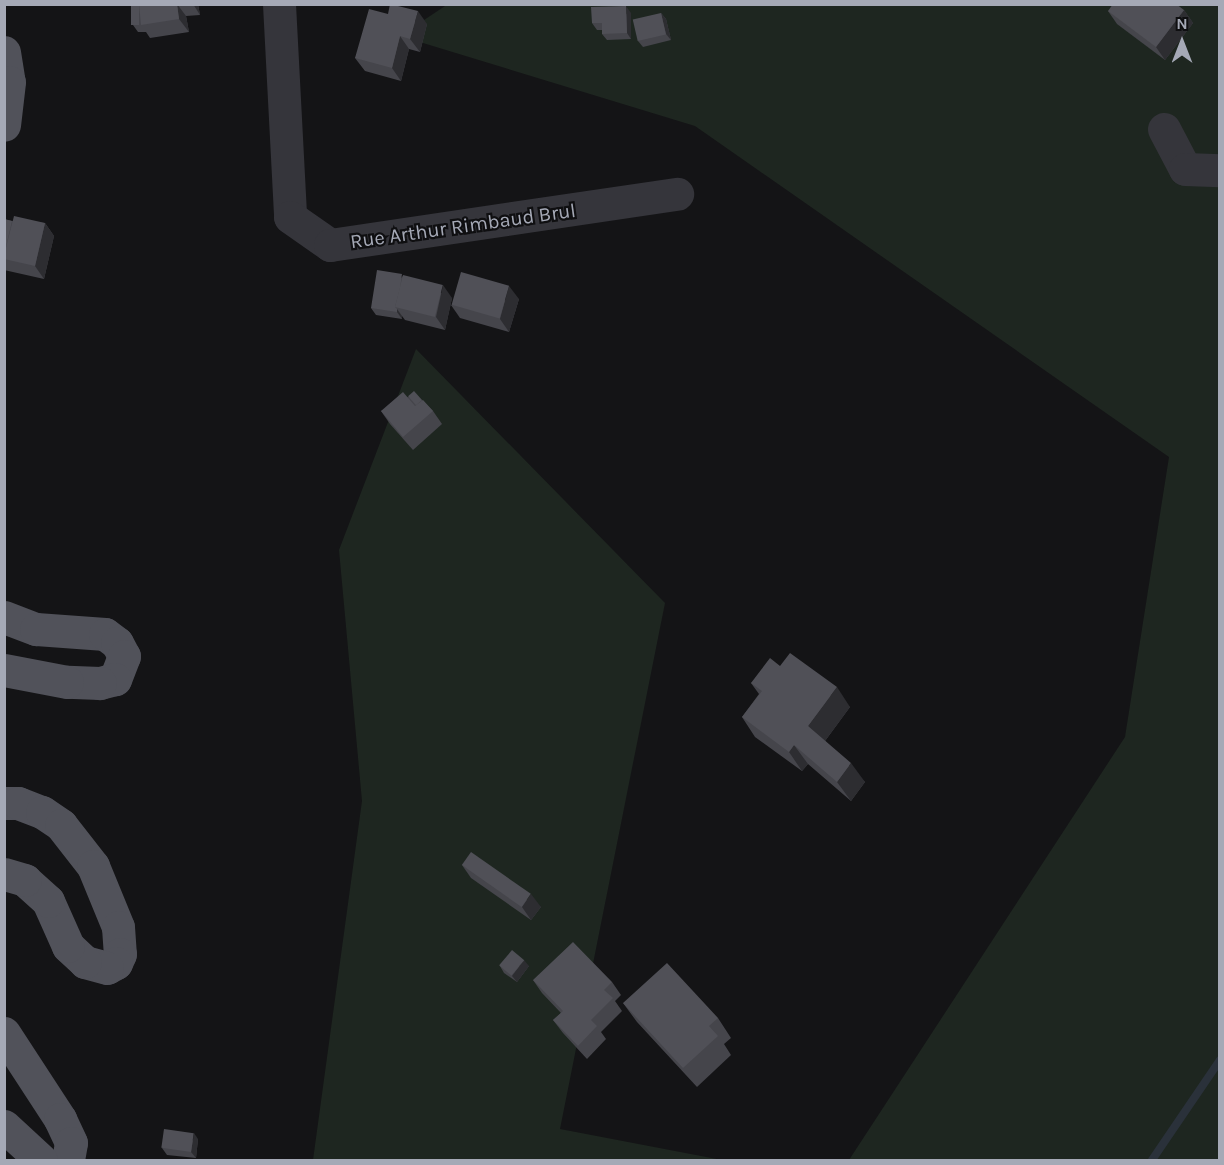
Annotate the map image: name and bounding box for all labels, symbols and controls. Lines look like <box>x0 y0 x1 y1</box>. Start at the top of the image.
north arrow <box>1152 12 1212 72</box>
text: N <box>1176 14 1188 33</box>
street label: Rue Arthur Rimbaud Brul <box>349 198 577 254</box>

